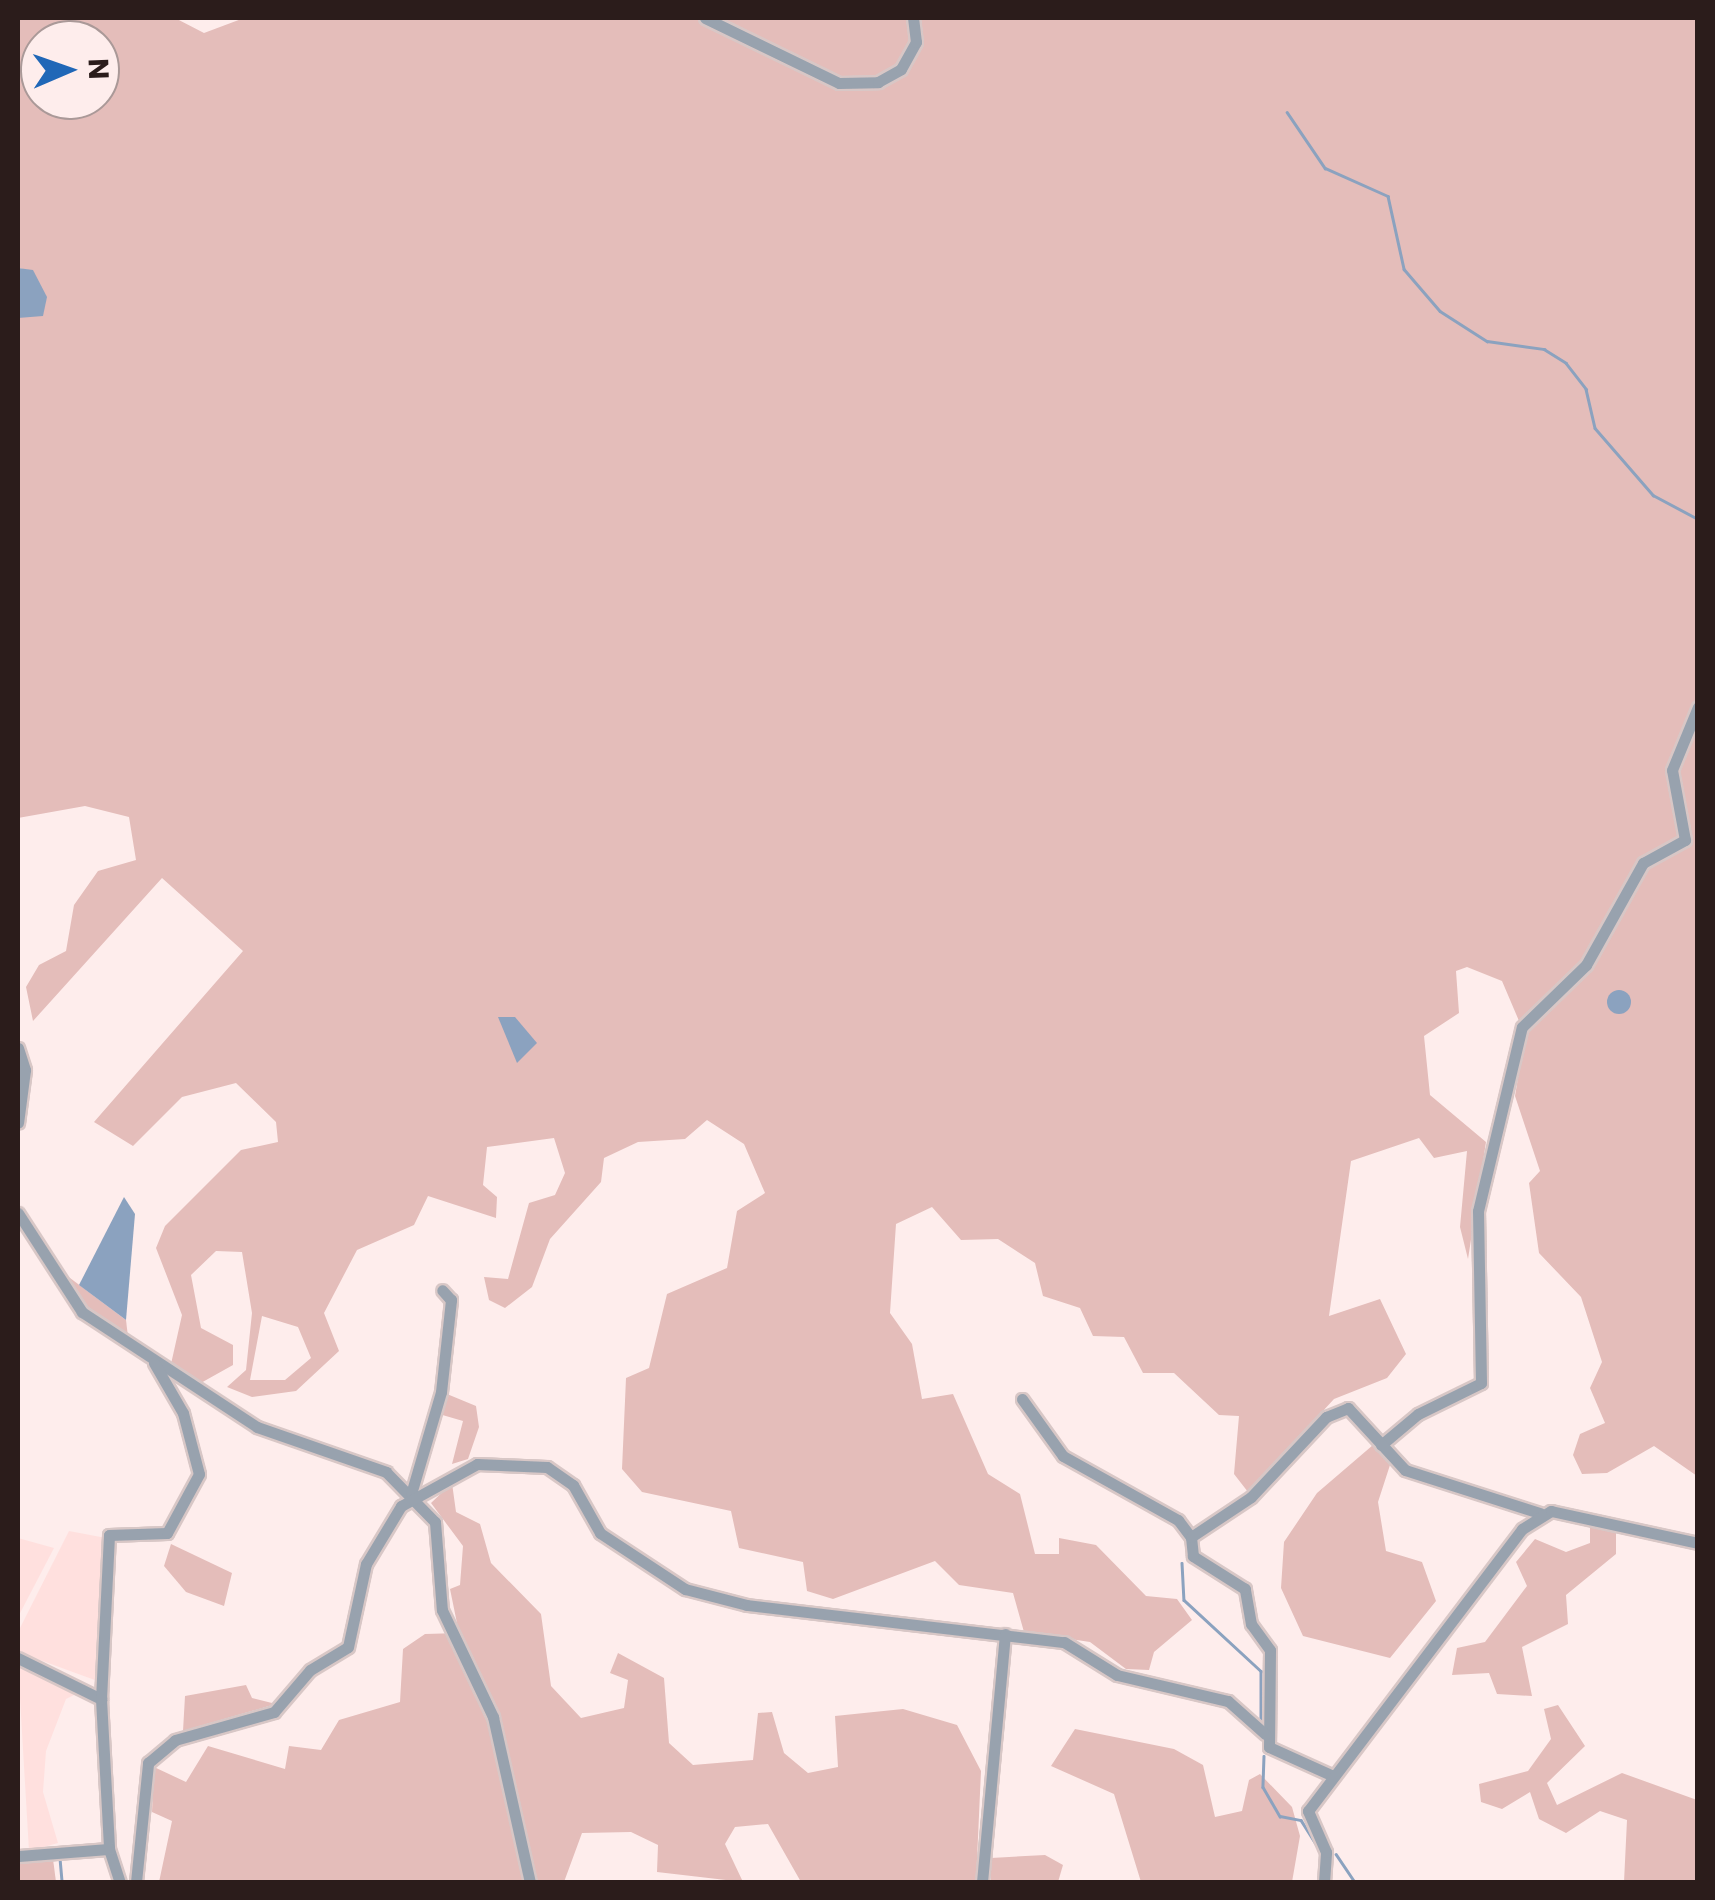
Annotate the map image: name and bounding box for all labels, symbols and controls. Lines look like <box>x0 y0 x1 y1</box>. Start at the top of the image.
north arrow <box>20 20 120 120</box>
text: N <box>79 58 118 80</box>

